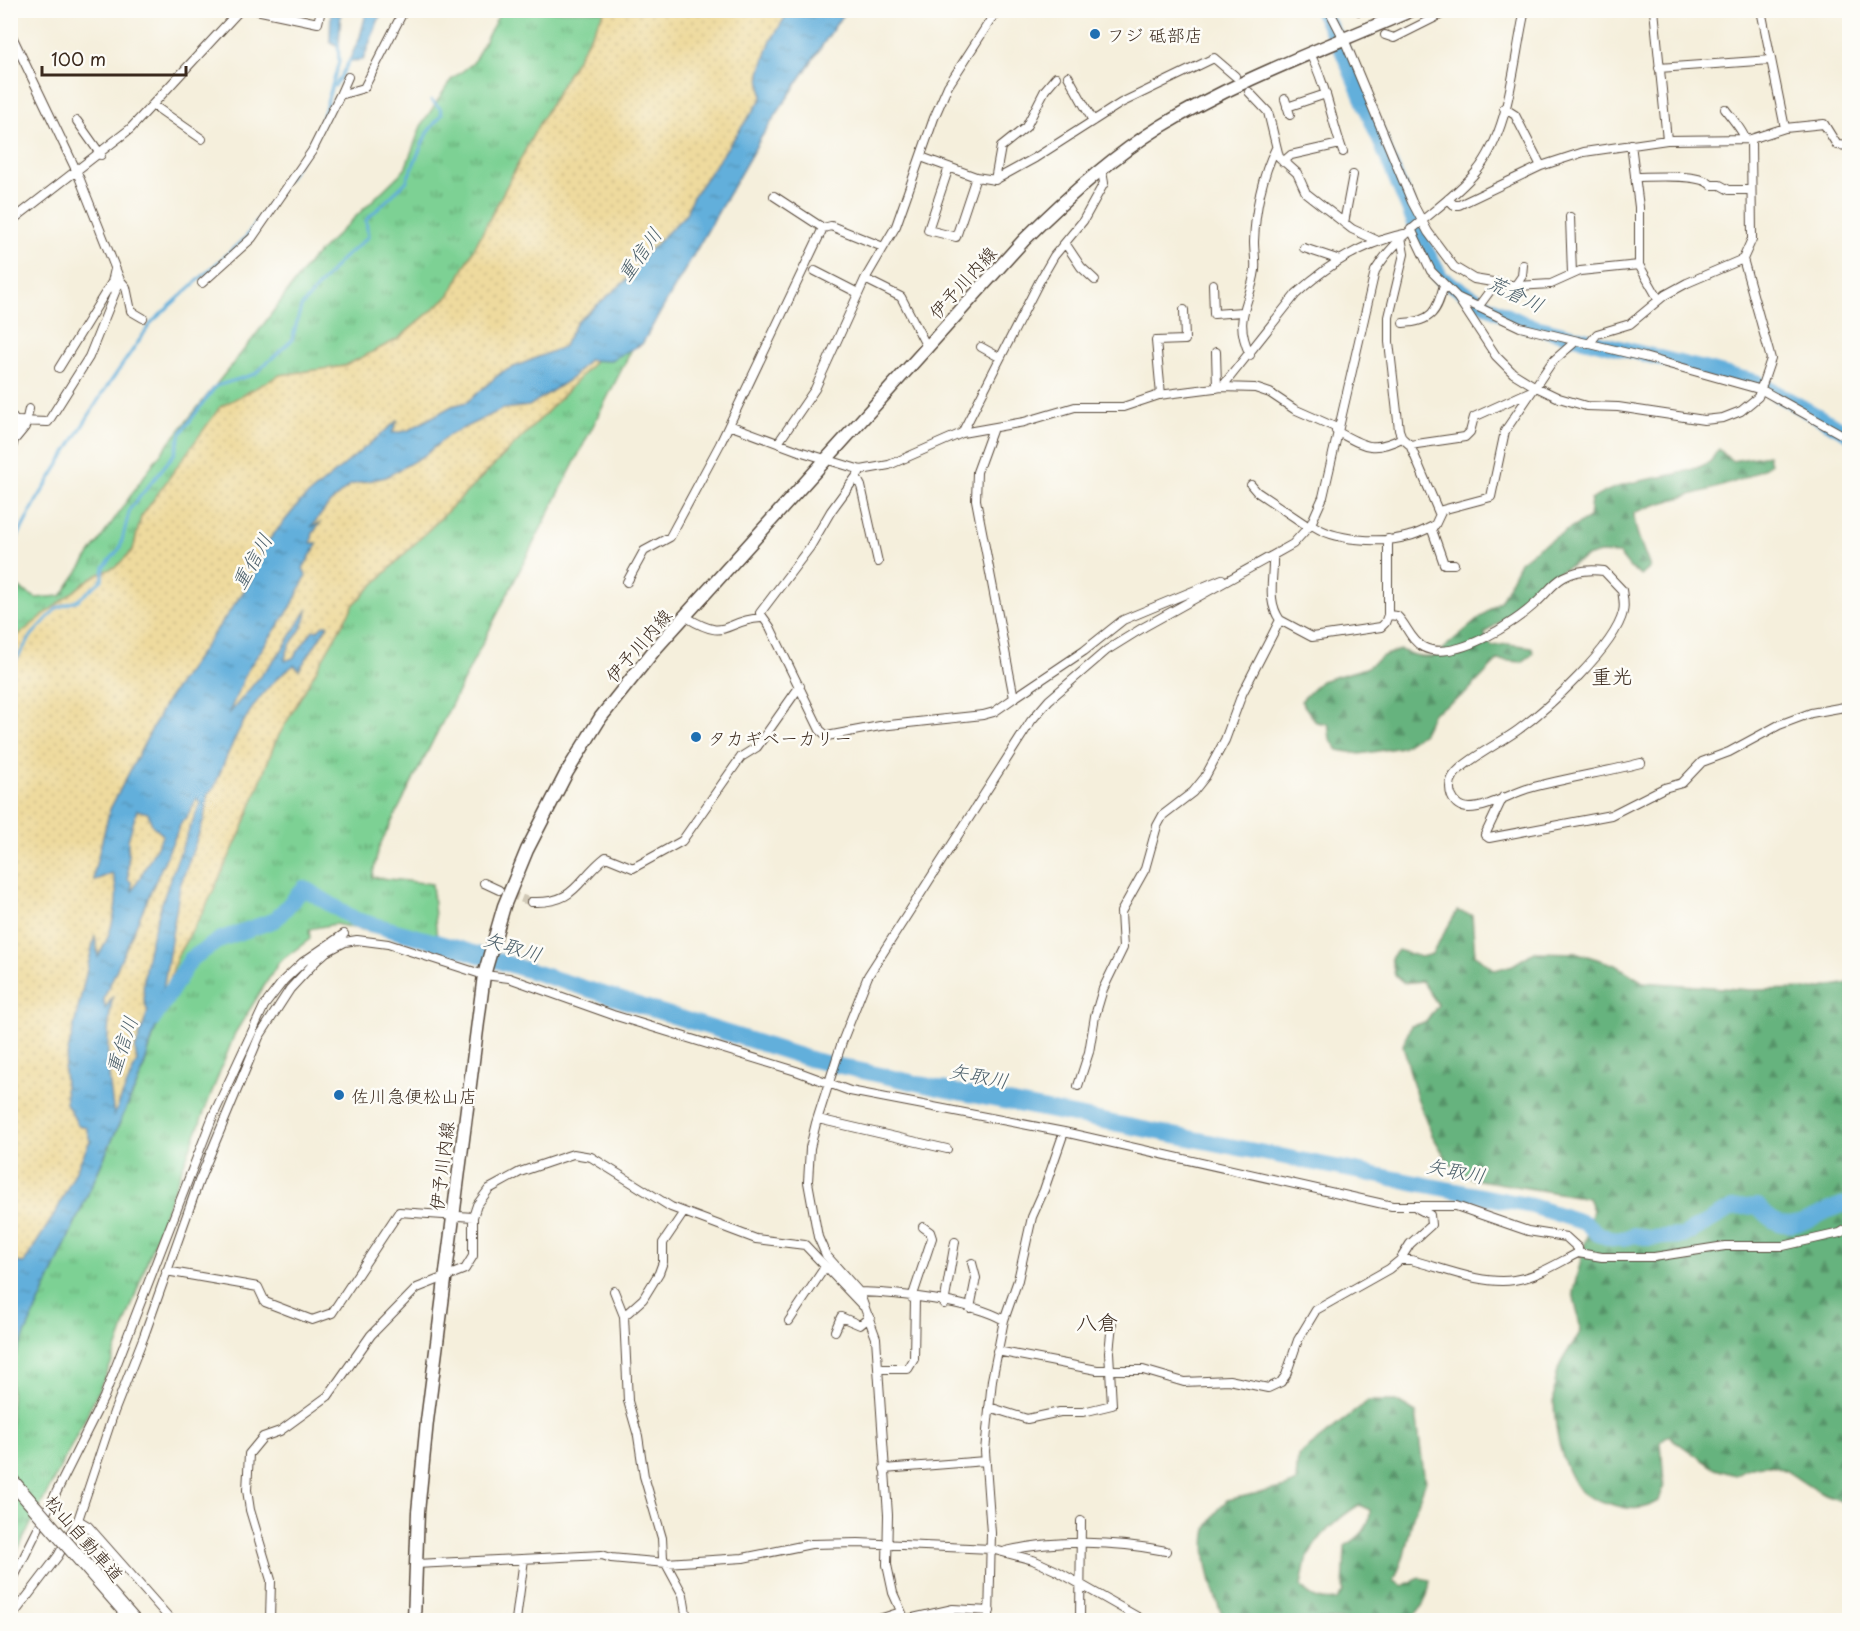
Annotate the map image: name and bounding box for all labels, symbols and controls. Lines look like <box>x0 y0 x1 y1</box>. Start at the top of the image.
place label: フジ 砥部店 <box>1107 21 1203 48</box>
marker: フジ 砥部店 <box>1088 27 1102 41</box>
scale bar <box>42 39 186 77</box>
text: 100 m <box>51 45 106 72</box>
water label: 重信川 <box>609 221 669 287</box>
street label: 伊予川内線 <box>922 240 1002 324</box>
water label: 荒倉川 <box>1482 266 1550 320</box>
water label: 重信川 <box>223 528 279 594</box>
street label: 伊予川内線 <box>598 602 678 688</box>
district label: 重光 <box>1591 659 1633 691</box>
place label: タカギベーカリー <box>708 724 852 751</box>
marker: タカギベーカリー <box>689 730 703 744</box>
water label: 矢取川 <box>480 923 546 969</box>
water label: 重信川 <box>97 1012 145 1078</box>
water label: 矢取川 <box>947 1055 1011 1095</box>
place label: 佐川急便松山店 <box>351 1082 477 1109</box>
marker: 佐川急便松山店 <box>332 1088 346 1102</box>
street label: 伊予川内線 <box>422 1120 460 1212</box>
water label: 矢取川 <box>1424 1150 1488 1190</box>
district label: 八倉 <box>1076 1305 1118 1337</box>
street label: 松山自動車道 <box>39 1488 131 1588</box>

